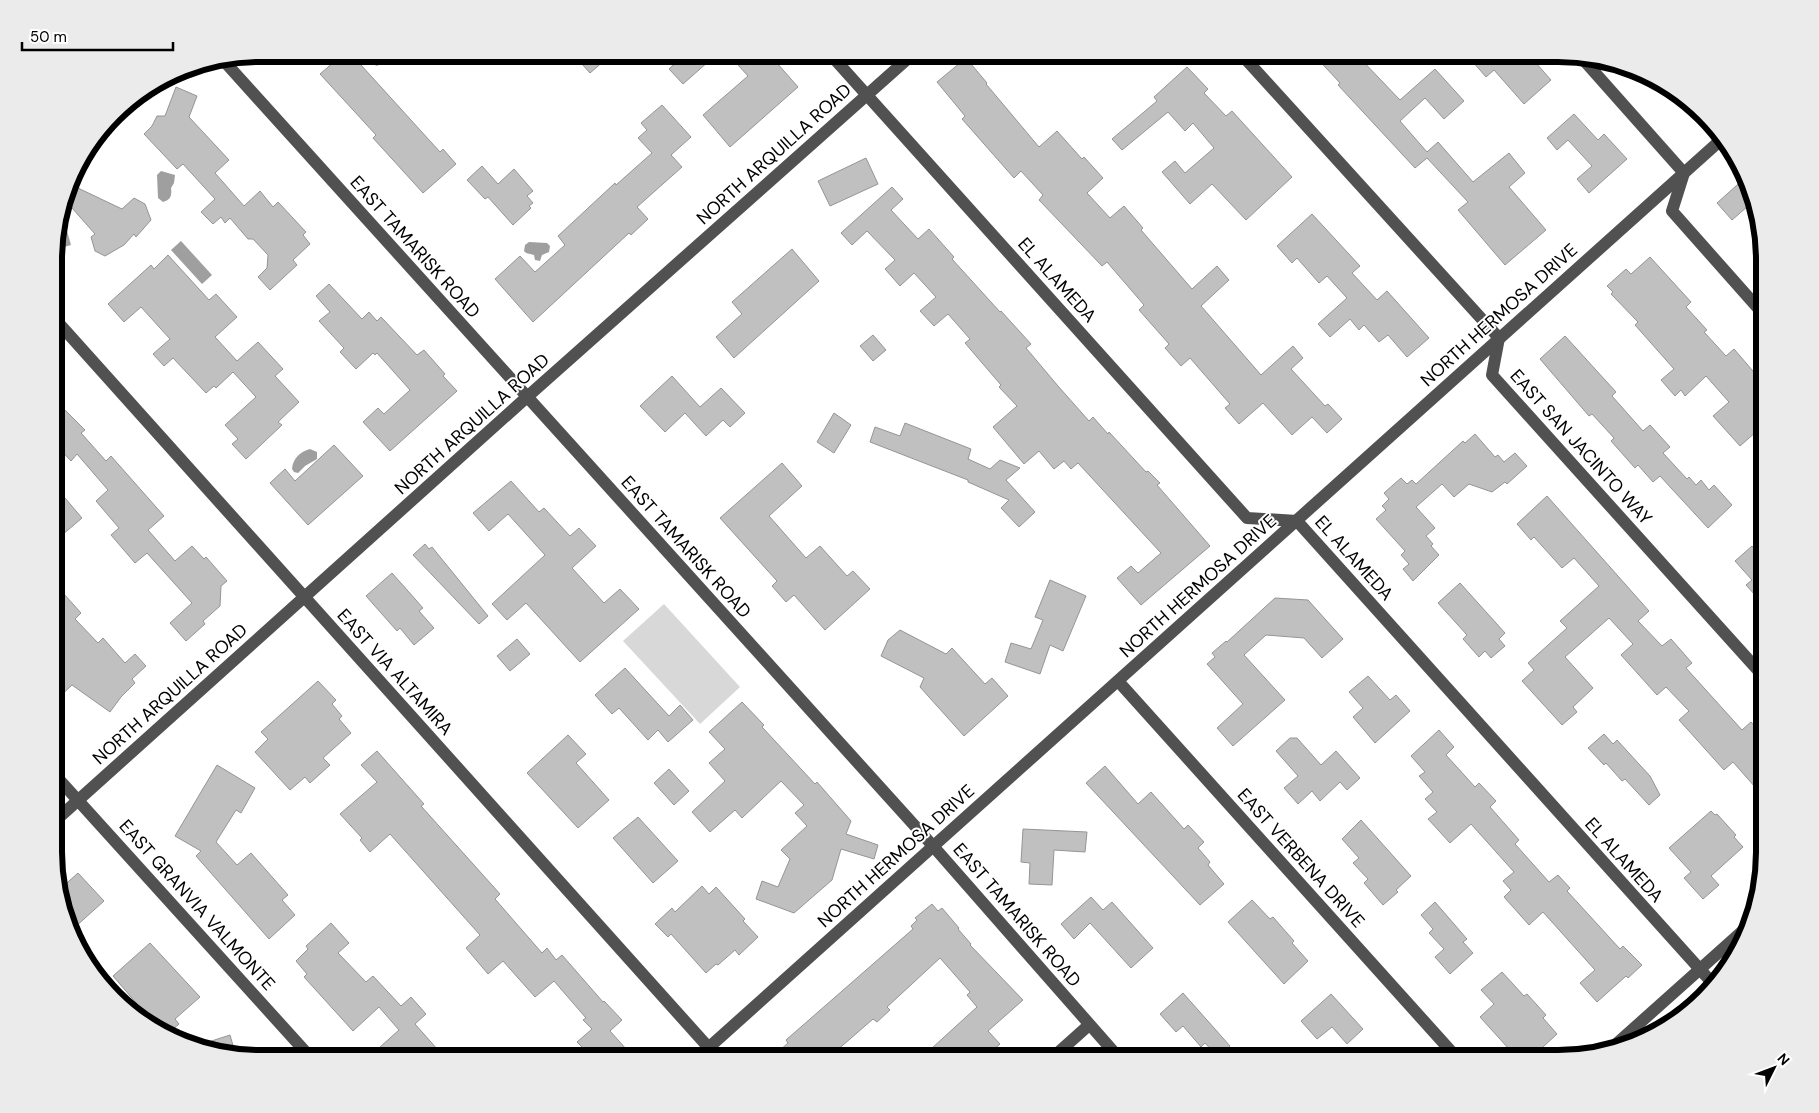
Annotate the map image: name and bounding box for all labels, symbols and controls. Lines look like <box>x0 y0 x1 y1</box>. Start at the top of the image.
scale bar <box>22 20 174 52</box>
text: 50 m <box>30 27 67 47</box>
street label: NORTH ARQUILLA ROAD <box>691 78 857 230</box>
street label: EAST TAMARISK ROAD <box>345 171 485 323</box>
street label: EL ALAMEDA <box>1012 232 1102 328</box>
street label: NORTH HERMOSA DRIVE <box>1416 238 1582 392</box>
street label: NORTH ARQUILLA ROAD <box>389 348 555 500</box>
street label: EAST SAN JACINTO WAY <box>1505 364 1658 530</box>
street label: EAST TAMARISK ROAD <box>616 471 756 623</box>
street label: NORTH HERMOSA DRIVE <box>1115 509 1281 663</box>
street label: EL ALAMEDA <box>1309 510 1399 606</box>
street label: EAST VIA ALTAMIRA <box>332 604 458 740</box>
street label: NORTH ARQUILLA ROAD <box>87 618 253 770</box>
street label: NORTH HERMOSA DRIVE <box>813 779 979 933</box>
street label: EAST VERBENA DRIVE <box>1232 783 1370 933</box>
street label: EL ALAMEDA <box>1579 812 1669 908</box>
street label: EAST GRANVIA VALMONTE <box>114 814 280 996</box>
street label: EAST TAMARISK ROAD <box>948 838 1086 992</box>
north arrow <box>1749 1043 1799 1093</box>
text: N <box>1774 1049 1794 1069</box>

